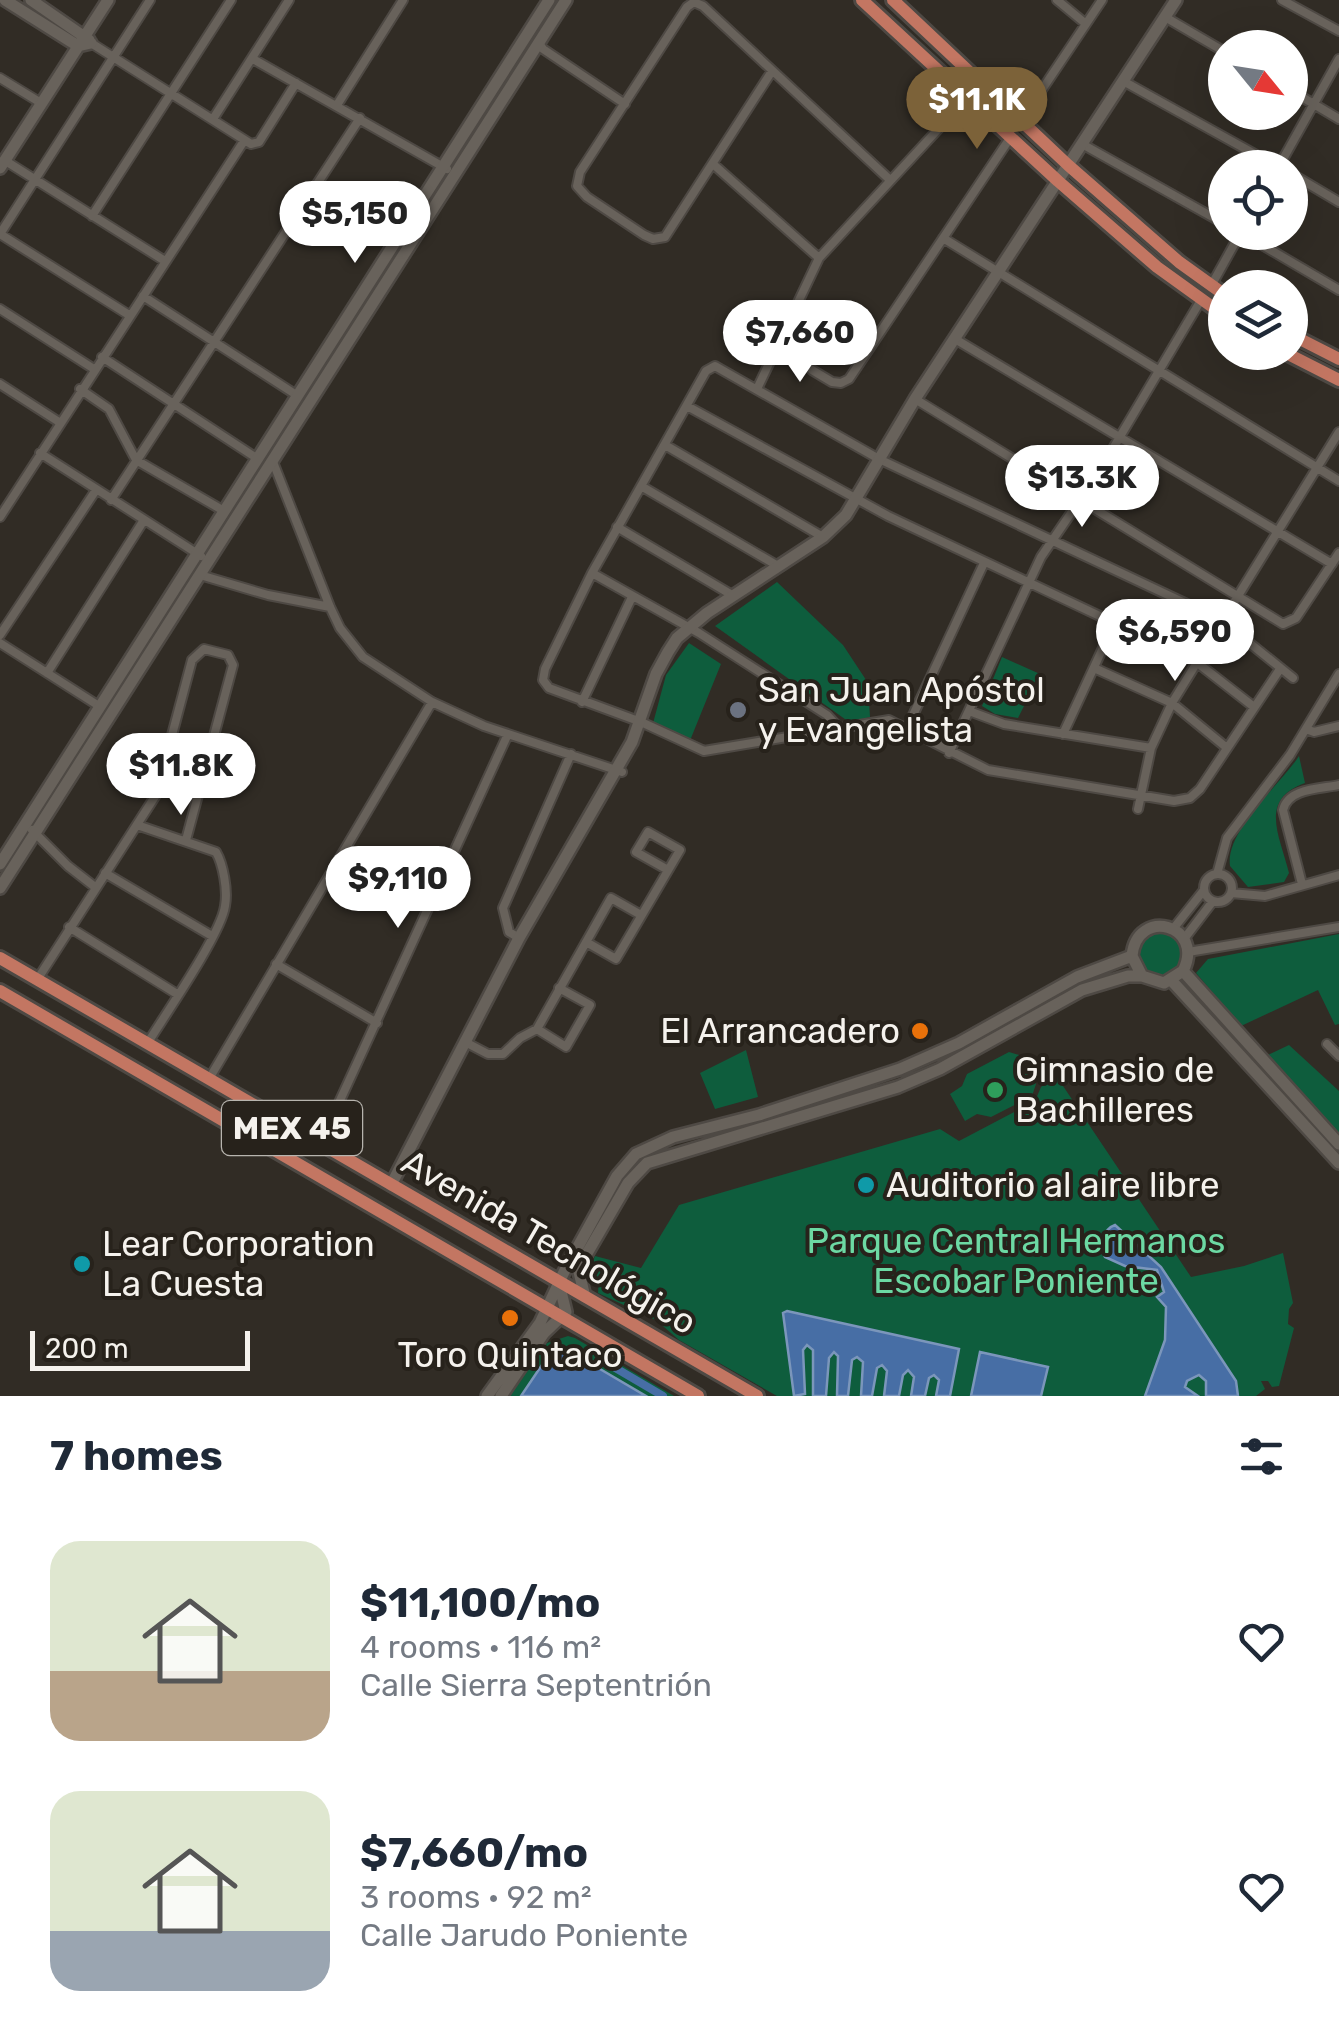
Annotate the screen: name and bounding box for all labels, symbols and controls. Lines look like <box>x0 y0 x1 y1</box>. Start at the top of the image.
north arrow <box>1208 30 1308 130</box>
map controls <box>1208 30 1308 370</box>
pin: $11.1K <box>896 67 1058 152</box>
text: $11.1K <box>928 80 1026 118</box>
button: locate <box>1208 150 1308 250</box>
pin: $5,150 <box>274 181 436 266</box>
text: $5,150 <box>301 194 409 232</box>
button: layers <box>1208 270 1308 370</box>
pin: $7,660 <box>719 300 881 385</box>
text: $7,660 <box>745 313 855 351</box>
pin: $13.3K <box>1001 445 1163 530</box>
text: $13.3K <box>1027 458 1137 496</box>
pin: $6,590 <box>1094 599 1256 684</box>
text: $6,590 <box>1118 612 1232 650</box>
place label: San Juan Apóstol y Evangelista <box>758 669 1045 751</box>
marker: San Juan Apóstol y Evangelista <box>727 699 749 721</box>
pin: $11.8K <box>100 733 262 818</box>
text: $11.8K <box>128 746 234 784</box>
pin: $9,110 <box>317 846 479 931</box>
text: $9,110 <box>348 859 448 897</box>
place label: El Arrancadero <box>660 1010 900 1052</box>
marker: El Arrancadero <box>909 1020 931 1042</box>
place label: Gimnasio de Bachilleres <box>1015 1049 1214 1131</box>
marker: Gimnasio de Bachilleres <box>984 1079 1006 1101</box>
road number: MEX 45 <box>222 1101 362 1155</box>
street label: Avenida Tecnológico <box>394 1141 704 1343</box>
place label: Auditorio al aire libre <box>886 1164 1219 1206</box>
marker: Auditorio al aire libre <box>855 1174 877 1196</box>
park label: Parque Central Hermanos Escobar Poniente <box>807 1220 1225 1302</box>
place label: Lear Corporation La Cuesta <box>102 1223 375 1305</box>
marker: Lear Corporation La Cuesta <box>71 1253 93 1275</box>
marker: Toro Quintaco <box>499 1307 521 1329</box>
scale bar <box>30 1326 250 1370</box>
text: 200 m <box>45 1332 129 1365</box>
place label: Toro Quintaco <box>397 1334 623 1376</box>
icon: filters <box>1234 1429 1289 1484</box>
text: 7 homes <box>50 1431 223 1481</box>
text: $11,100/mo <box>360 1578 600 1628</box>
icon: home <box>130 1581 250 1701</box>
icon: heart <box>1234 1614 1289 1669</box>
text: 4 rooms · 116 m² <box>360 1628 601 1666</box>
text: Calle Sierra Septentrión <box>360 1666 712 1704</box>
text: $7,660/mo <box>360 1828 588 1878</box>
icon: home <box>130 1831 250 1951</box>
icon: heart <box>1234 1864 1289 1919</box>
text: 3 rooms · 92 m² <box>360 1878 592 1916</box>
text: Calle Jarudo Poniente <box>360 1916 688 1954</box>

